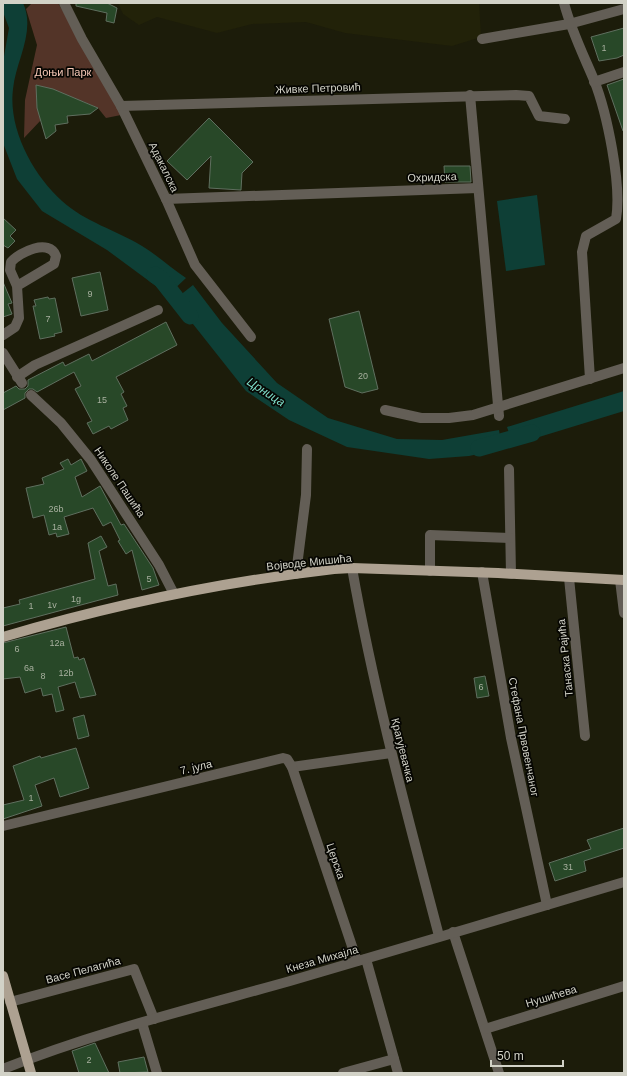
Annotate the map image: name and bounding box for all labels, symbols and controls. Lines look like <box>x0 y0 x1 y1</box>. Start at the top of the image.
house number: 1 <box>601 43 607 53</box>
park label: Доњи Парк <box>35 66 92 78</box>
street label: Живке Петровић <box>275 81 361 95</box>
street label: Адакалска <box>147 140 182 195</box>
street label: Охридска <box>407 170 458 184</box>
house number: 9 <box>87 289 93 299</box>
house number: 7 <box>45 314 51 324</box>
house number: 20 <box>358 371 368 381</box>
water label: Црница <box>244 375 288 410</box>
house number: 15 <box>97 395 107 405</box>
street label: Николе Пашића <box>92 445 148 520</box>
house number: 26b <box>48 504 64 514</box>
house number: 1a <box>52 522 62 532</box>
street label: Војводе Мишића <box>266 551 353 572</box>
house number: 5 <box>146 574 152 584</box>
house number: 1g <box>71 594 81 604</box>
house number: 1v <box>47 600 57 610</box>
house number: 1 <box>28 601 34 611</box>
street label: Танаска Рајића <box>555 618 575 698</box>
house number: 12a <box>49 638 65 648</box>
house number: 6 <box>14 644 20 654</box>
house number: 6a <box>24 663 34 673</box>
house number: 12b <box>58 668 74 678</box>
house number: 8 <box>40 671 46 681</box>
street label: Стефана Првовенчаног <box>507 676 541 798</box>
house number: 6 <box>478 682 484 692</box>
street label: Крагујевачка <box>389 717 417 784</box>
street label: 7. јула <box>179 757 214 777</box>
house number: 1 <box>28 793 34 803</box>
street label: Церска <box>324 842 348 881</box>
house number: 31 <box>563 862 573 872</box>
street label: Кнеза Михајла <box>285 943 360 975</box>
street label: Васе Пелагића <box>44 954 122 986</box>
street label: Нушићева <box>524 982 579 1009</box>
scale bar <box>491 1042 563 1068</box>
text: 50 m <box>497 1049 524 1063</box>
house number: 2 <box>86 1055 92 1065</box>

